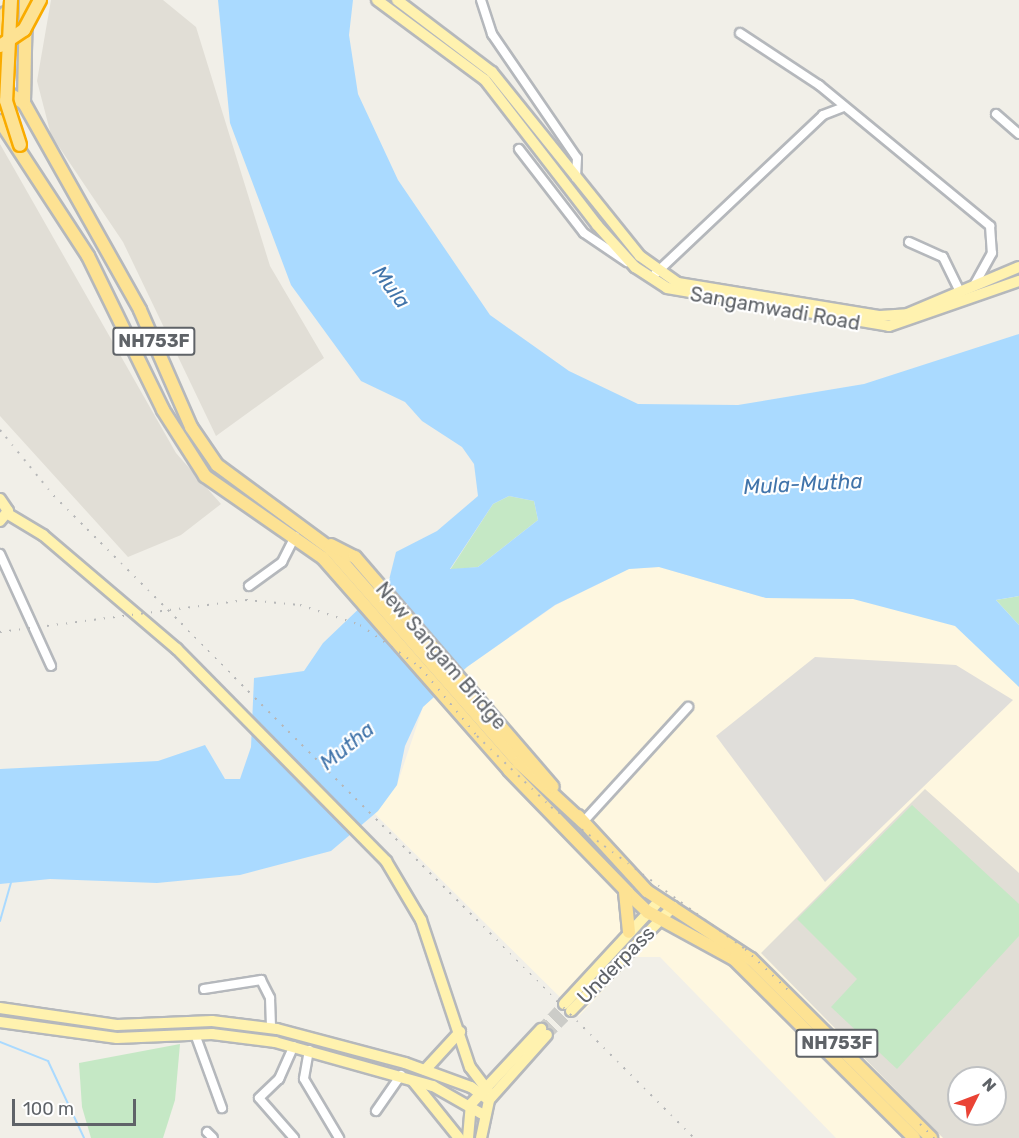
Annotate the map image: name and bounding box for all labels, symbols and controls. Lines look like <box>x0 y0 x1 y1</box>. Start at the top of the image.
water label: Mula <box>367 261 415 313</box>
street label: Sangamwadi Road <box>688 282 862 336</box>
road number: NH753F <box>112 326 196 356</box>
water label: Mula-Mutha <box>743 468 863 500</box>
street label: New Sangam Bridge <box>370 577 512 735</box>
water label: Mutha <box>315 717 379 775</box>
street label: Underpass <box>572 921 660 1009</box>
road number: NH753F <box>795 1028 879 1058</box>
north arrow <box>947 1066 1007 1126</box>
text: N <box>978 1074 1000 1096</box>
scale bar <box>15 1087 140 1125</box>
text: 100 m <box>23 1098 74 1120</box>

